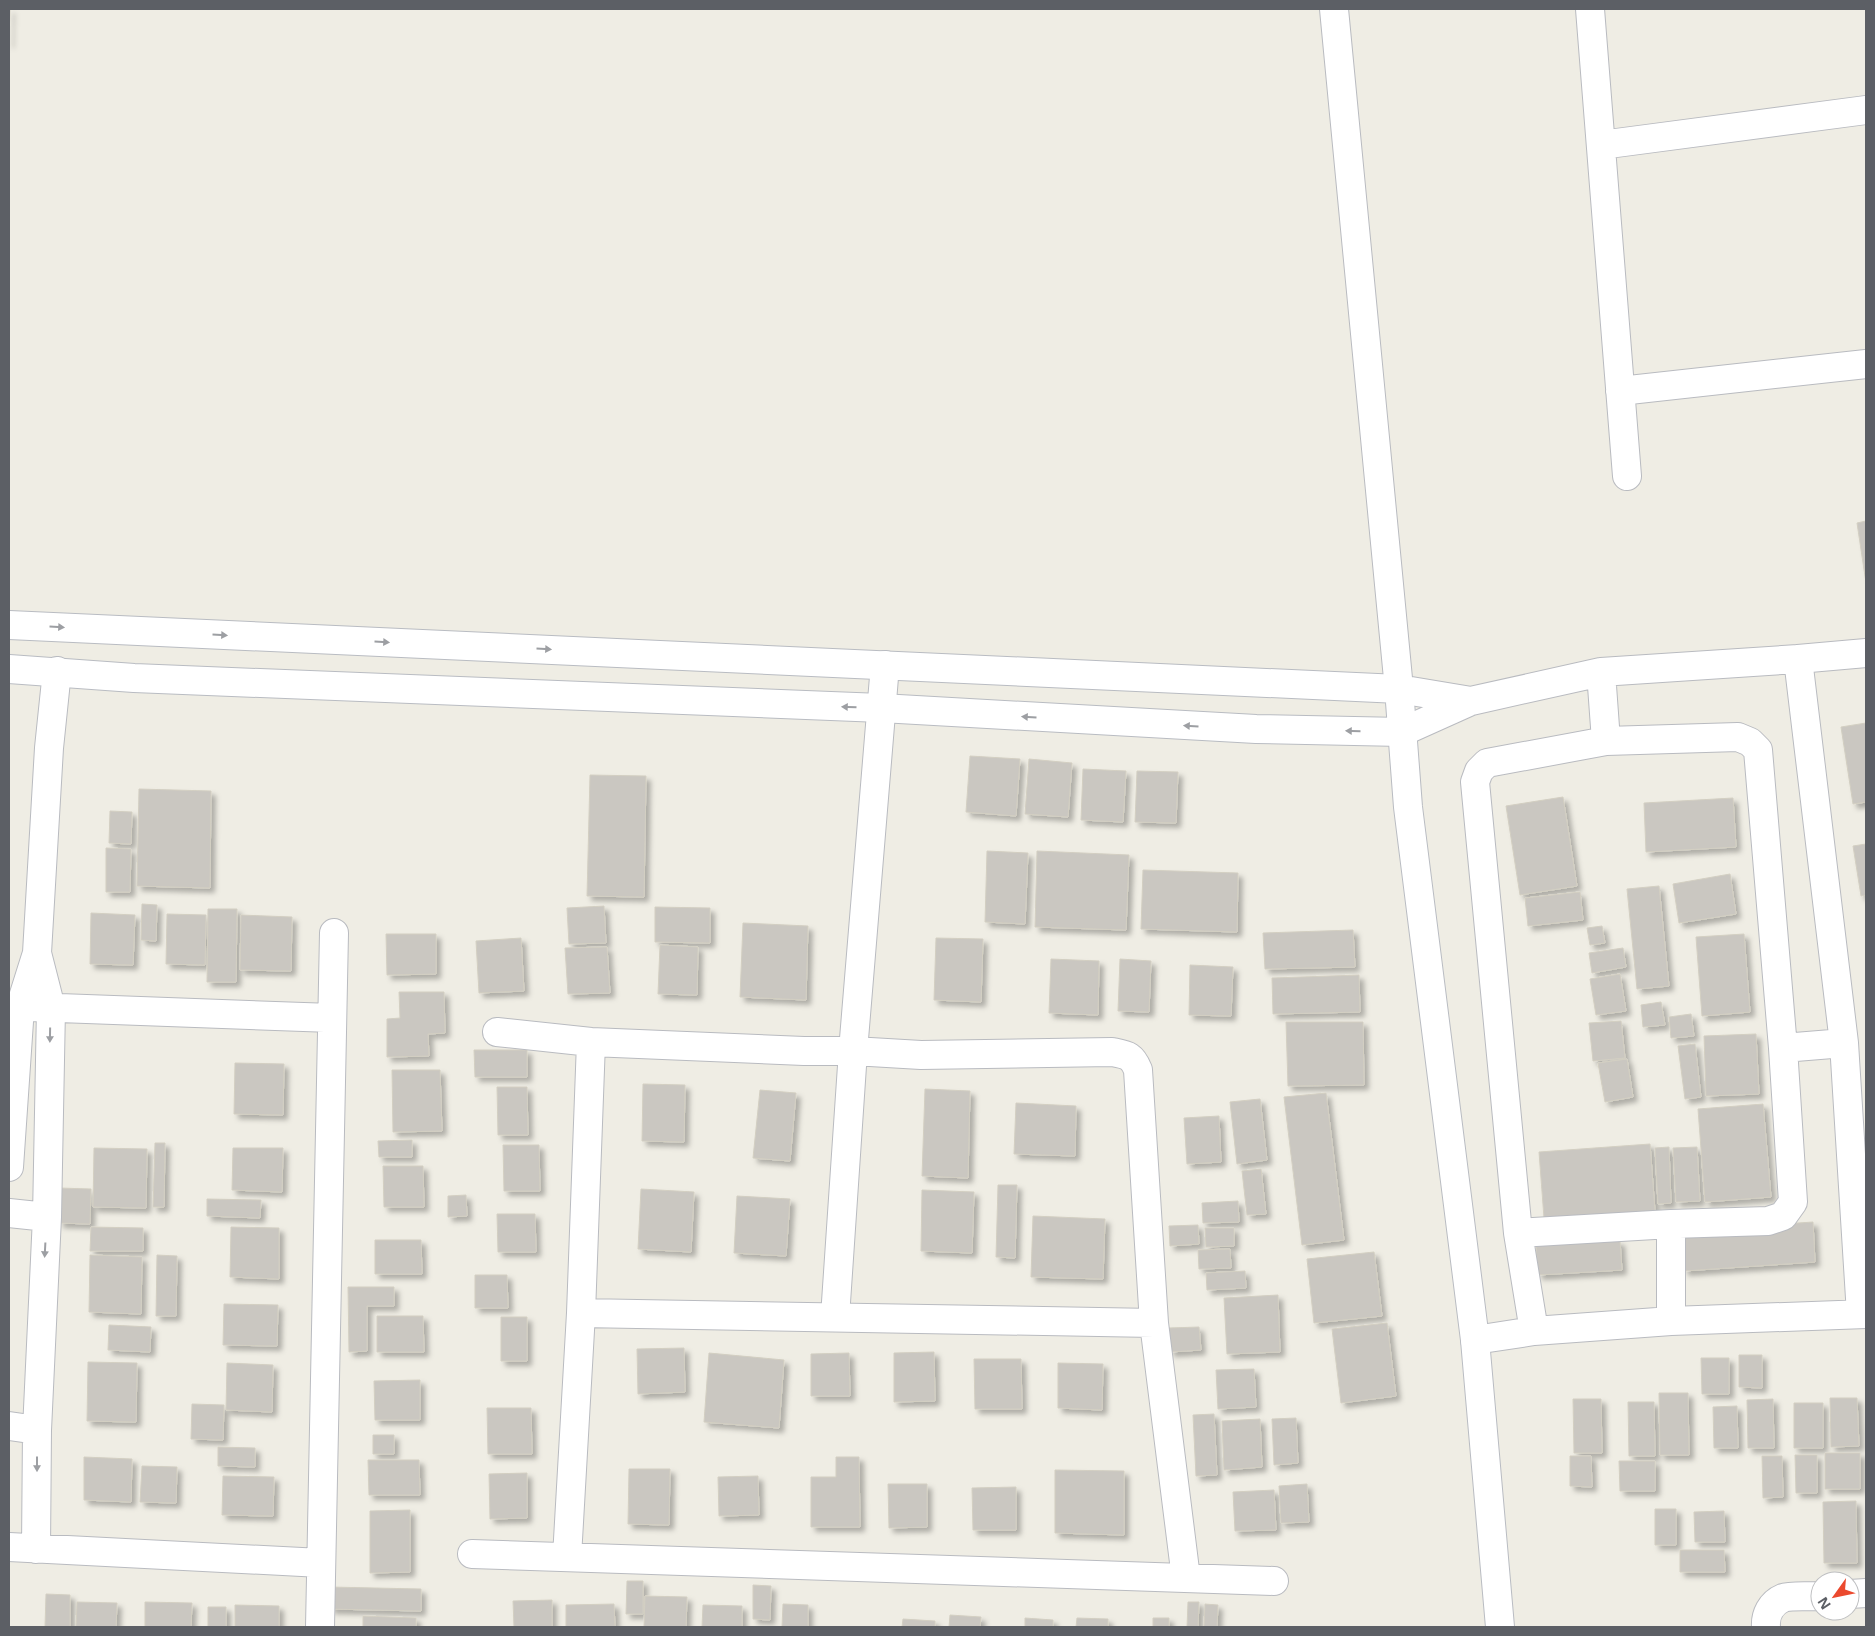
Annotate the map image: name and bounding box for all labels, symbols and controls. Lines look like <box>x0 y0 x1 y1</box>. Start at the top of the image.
one-way arrow <box>50 624 66 632</box>
one-way arrow <box>212 631 228 639</box>
one-way arrow <box>374 639 390 647</box>
one-way arrow <box>537 646 553 654</box>
one-way arrow <box>841 703 857 711</box>
one-way arrow <box>1021 712 1037 720</box>
one-way arrow <box>1183 721 1199 729</box>
one-way arrow <box>1345 727 1361 735</box>
one-way arrow <box>46 1027 54 1043</box>
one-way arrow <box>41 1242 49 1258</box>
one-way arrow <box>32 1457 40 1473</box>
north arrow <box>1810 1571 1860 1621</box>
text: N <box>1813 1593 1835 1613</box>

